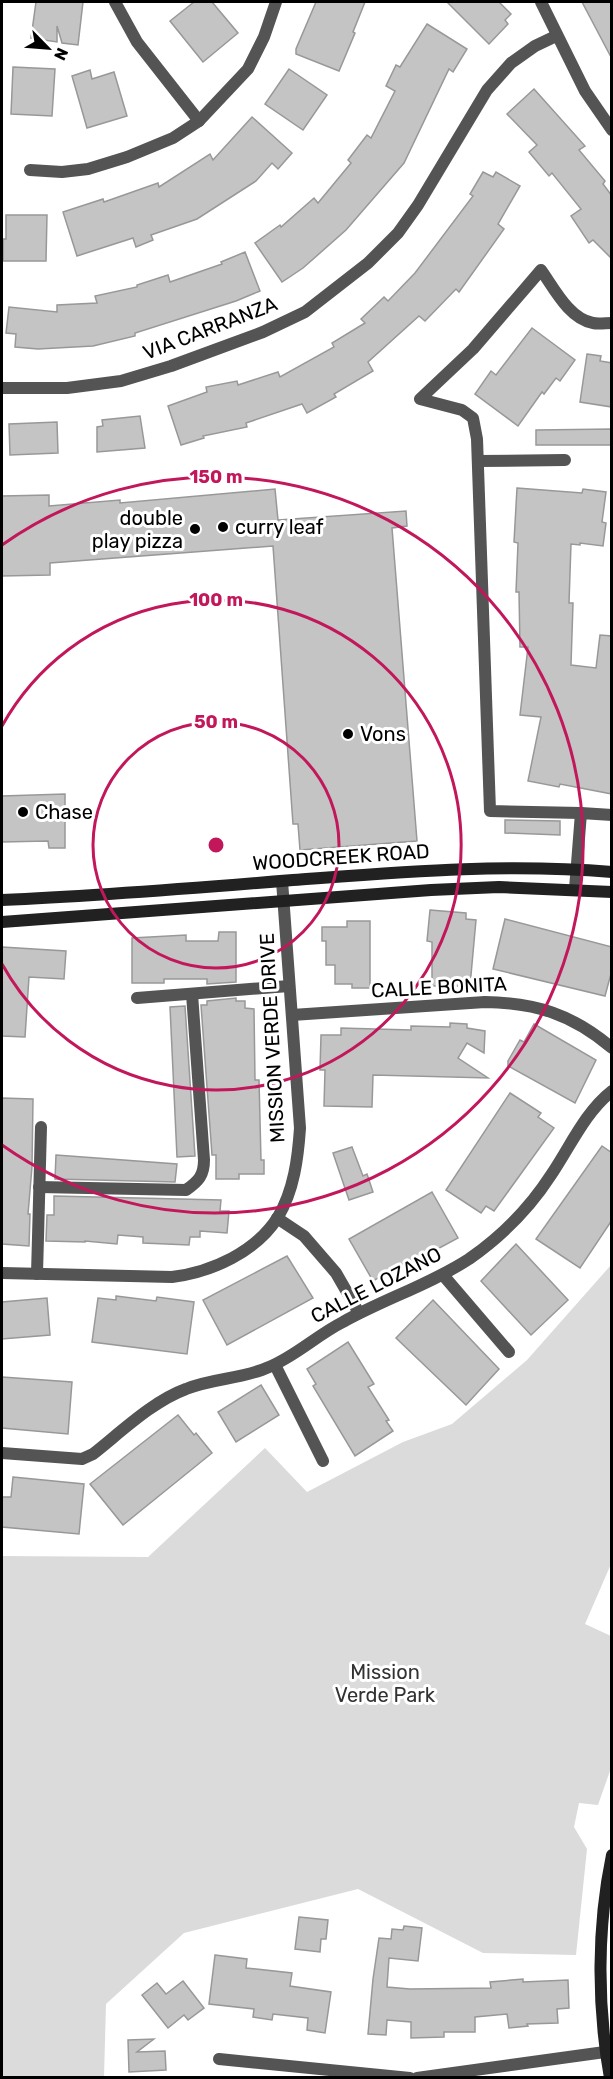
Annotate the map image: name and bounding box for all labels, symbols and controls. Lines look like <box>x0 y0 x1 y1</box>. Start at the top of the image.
north arrow <box>18 18 78 78</box>
text: N <box>50 45 72 63</box>
street label: VIA CARRANZA <box>140 291 280 365</box>
text: 150 m <box>189 466 243 488</box>
place label: double play pizza <box>92 506 183 553</box>
place label: curry leaf <box>235 515 324 539</box>
marker: curry leaf <box>216 520 230 534</box>
marker: double play pizza <box>188 522 202 536</box>
text: 100 m <box>189 589 243 611</box>
text: 50 m <box>194 711 238 733</box>
place label: Vons <box>360 722 406 746</box>
marker: Vons <box>341 727 355 741</box>
place label: Chase <box>35 800 93 824</box>
marker: Chase <box>16 805 30 819</box>
centre of rings <box>206 835 226 855</box>
street label: WOODCREEK ROAD <box>252 839 430 875</box>
street label: MISSION VERDE DRIVE <box>255 932 289 1144</box>
street label: CALLE BONITA <box>371 971 507 1003</box>
street label: CALLE LOZANO <box>307 1242 445 1328</box>
park label: Mission Verde Park <box>335 1660 436 1707</box>

